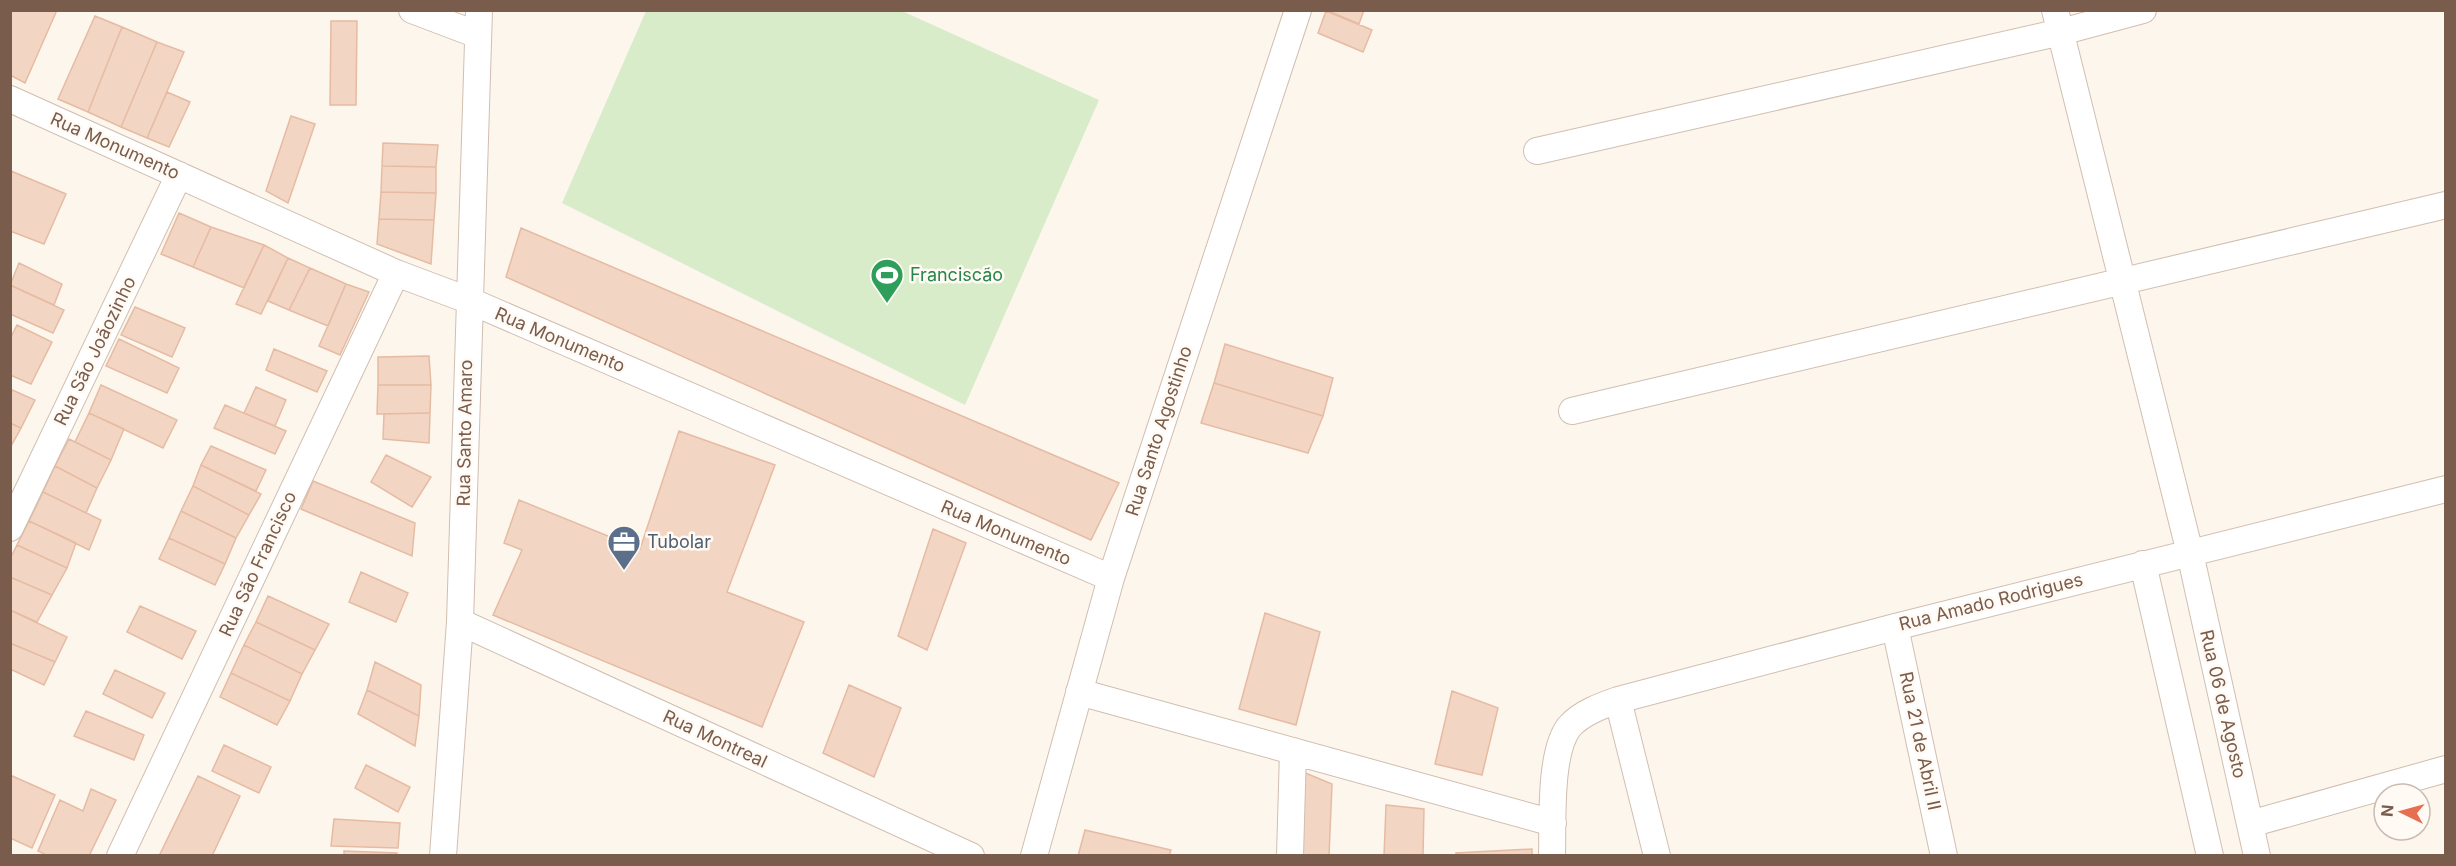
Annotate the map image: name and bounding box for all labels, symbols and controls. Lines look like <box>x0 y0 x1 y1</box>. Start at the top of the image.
street label: Rua Monumento <box>47 108 183 183</box>
sports icon: Franciscão <box>869 257 905 304</box>
place label: Franciscão <box>910 264 1003 285</box>
street label: Rua São Joãozinho <box>49 273 140 429</box>
street label: Rua Monumento <box>492 303 628 376</box>
street label: Rua Santo Agostinho <box>1121 343 1196 518</box>
street label: Rua Santo Amaro <box>453 359 476 507</box>
street label: Rua São Francisco <box>215 488 300 640</box>
street label: Rua Monumento <box>938 496 1074 569</box>
office icon: Tubolar <box>606 524 642 571</box>
place label: Tubolar <box>647 531 711 552</box>
street label: Rua Amado Rodrigues <box>1897 568 2085 635</box>
street label: Rua 06 de Agosto <box>2196 628 2251 780</box>
street label: Rua 21 de Abril II <box>1896 670 1945 812</box>
street label: Rua Montreal <box>660 705 771 772</box>
north arrow <box>2372 782 2432 842</box>
text: N <box>2377 804 2398 818</box>

